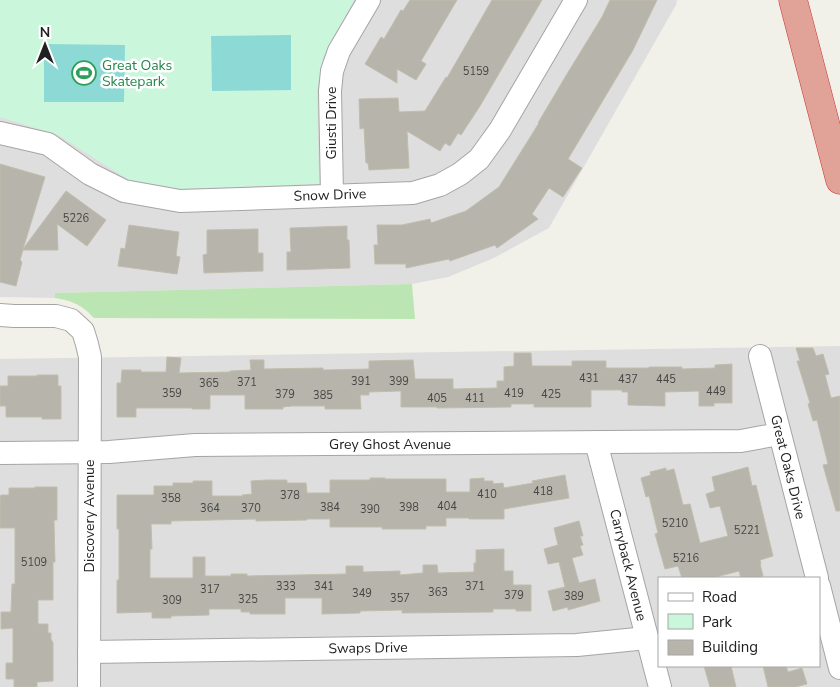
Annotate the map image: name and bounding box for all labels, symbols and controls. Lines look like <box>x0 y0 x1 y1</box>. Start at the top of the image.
north arrow <box>20 20 70 70</box>
text: N <box>40 23 50 42</box>
place label: Great Oaks Skatepark <box>102 56 172 91</box>
sports icon: Great Oaks Skatepark <box>71 60 97 86</box>
house number: 5159 <box>463 64 489 79</box>
street label: Giusti Drive <box>322 87 341 159</box>
street label: Snow Drive <box>293 184 367 206</box>
house number: 5226 <box>63 211 90 226</box>
house number: 431 <box>579 371 599 386</box>
house number: 437 <box>618 372 638 387</box>
house number: 445 <box>656 372 676 387</box>
house number: 391 <box>351 374 371 389</box>
house number: 399 <box>389 374 409 389</box>
house number: 371 <box>237 375 257 390</box>
house number: 365 <box>199 376 219 391</box>
house number: 449 <box>706 384 726 399</box>
house number: 359 <box>162 386 182 401</box>
house number: 419 <box>504 386 524 401</box>
house number: 379 <box>275 387 295 402</box>
house number: 425 <box>541 387 561 402</box>
house number: 385 <box>313 388 333 403</box>
house number: 405 <box>427 391 447 406</box>
house number: 411 <box>465 391 485 406</box>
street label: Great Oaks Drive <box>766 413 810 521</box>
street label: Grey Ghost Avenue <box>329 435 451 454</box>
street label: Discovery Avenue <box>80 460 99 572</box>
house number: 418 <box>533 484 553 499</box>
house number: 410 <box>477 487 497 502</box>
house number: 378 <box>280 488 300 503</box>
house number: 358 <box>161 491 181 506</box>
house number: 404 <box>437 499 457 514</box>
house number: 384 <box>320 500 340 515</box>
house number: 398 <box>399 500 419 515</box>
house number: 364 <box>200 501 220 516</box>
house number: 370 <box>241 501 261 516</box>
house number: 390 <box>360 502 380 517</box>
street label: Carryback Avenue <box>605 507 651 623</box>
house number: 5210 <box>662 516 689 531</box>
house number: 5221 <box>734 523 760 538</box>
house number: 5216 <box>673 551 700 566</box>
house number: 5109 <box>21 555 47 570</box>
legend <box>658 577 820 667</box>
house number: 333 <box>276 579 296 594</box>
house number: 341 <box>314 579 334 594</box>
house number: 371 <box>465 579 485 594</box>
house number: 317 <box>200 582 220 597</box>
house number: 363 <box>428 585 448 600</box>
house number: 349 <box>352 586 372 601</box>
text: Road <box>702 587 737 607</box>
house number: 379 <box>504 588 524 603</box>
house number: 389 <box>564 589 584 604</box>
house number: 357 <box>390 591 410 606</box>
house number: 325 <box>238 592 258 607</box>
house number: 309 <box>162 593 182 608</box>
text: Park <box>702 612 732 632</box>
text: Building <box>702 637 758 657</box>
street label: Swaps Drive <box>328 638 408 658</box>

